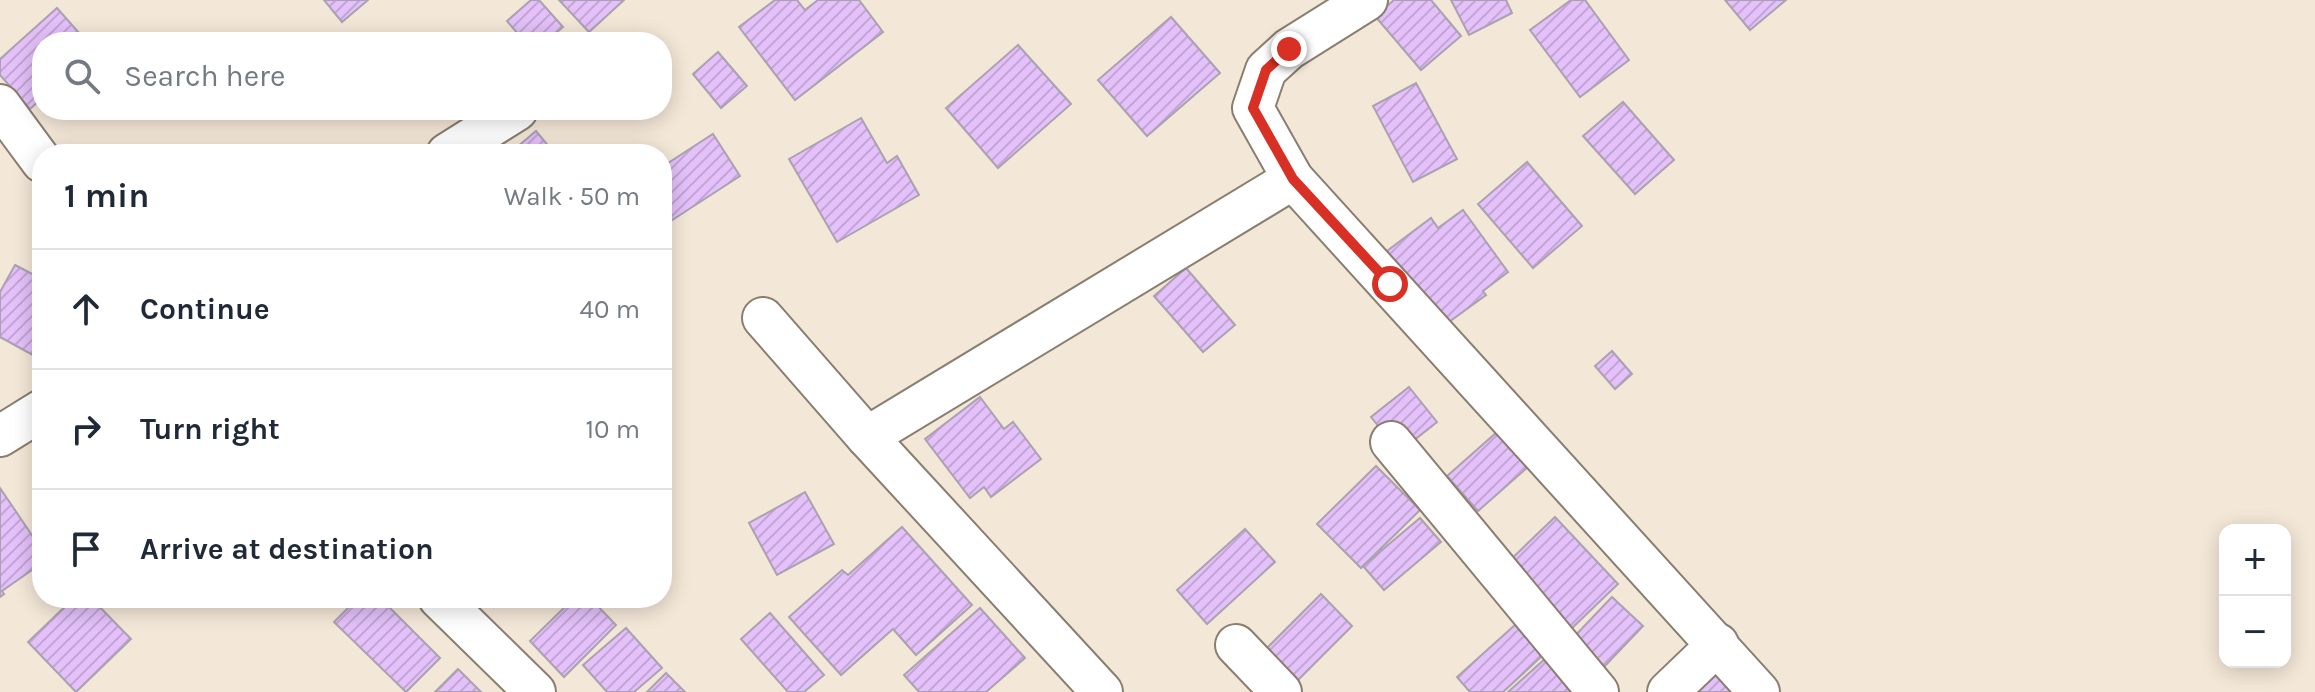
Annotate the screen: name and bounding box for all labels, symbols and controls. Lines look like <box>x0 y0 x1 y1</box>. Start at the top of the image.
route end <box>1271 31 1307 67</box>
search box <box>32 32 672 120</box>
icon: search <box>60 54 104 98</box>
text: Search here <box>124 58 285 94</box>
text: 1 min <box>64 176 149 216</box>
text: Walk · 50 m <box>504 181 640 212</box>
route start <box>1372 266 1408 302</box>
icon: ahead <box>64 287 108 331</box>
text: Continue <box>140 291 270 327</box>
text: 40 m <box>580 294 640 325</box>
icon: right <box>64 407 108 451</box>
text: Turn right <box>140 411 280 447</box>
text: 10 m <box>585 414 640 445</box>
map controls <box>2219 524 2291 668</box>
button: + <box>2219 524 2291 596</box>
icon: arrive <box>64 527 108 571</box>
text: Arrive at destination <box>140 531 434 567</box>
button: − <box>2219 596 2291 668</box>

